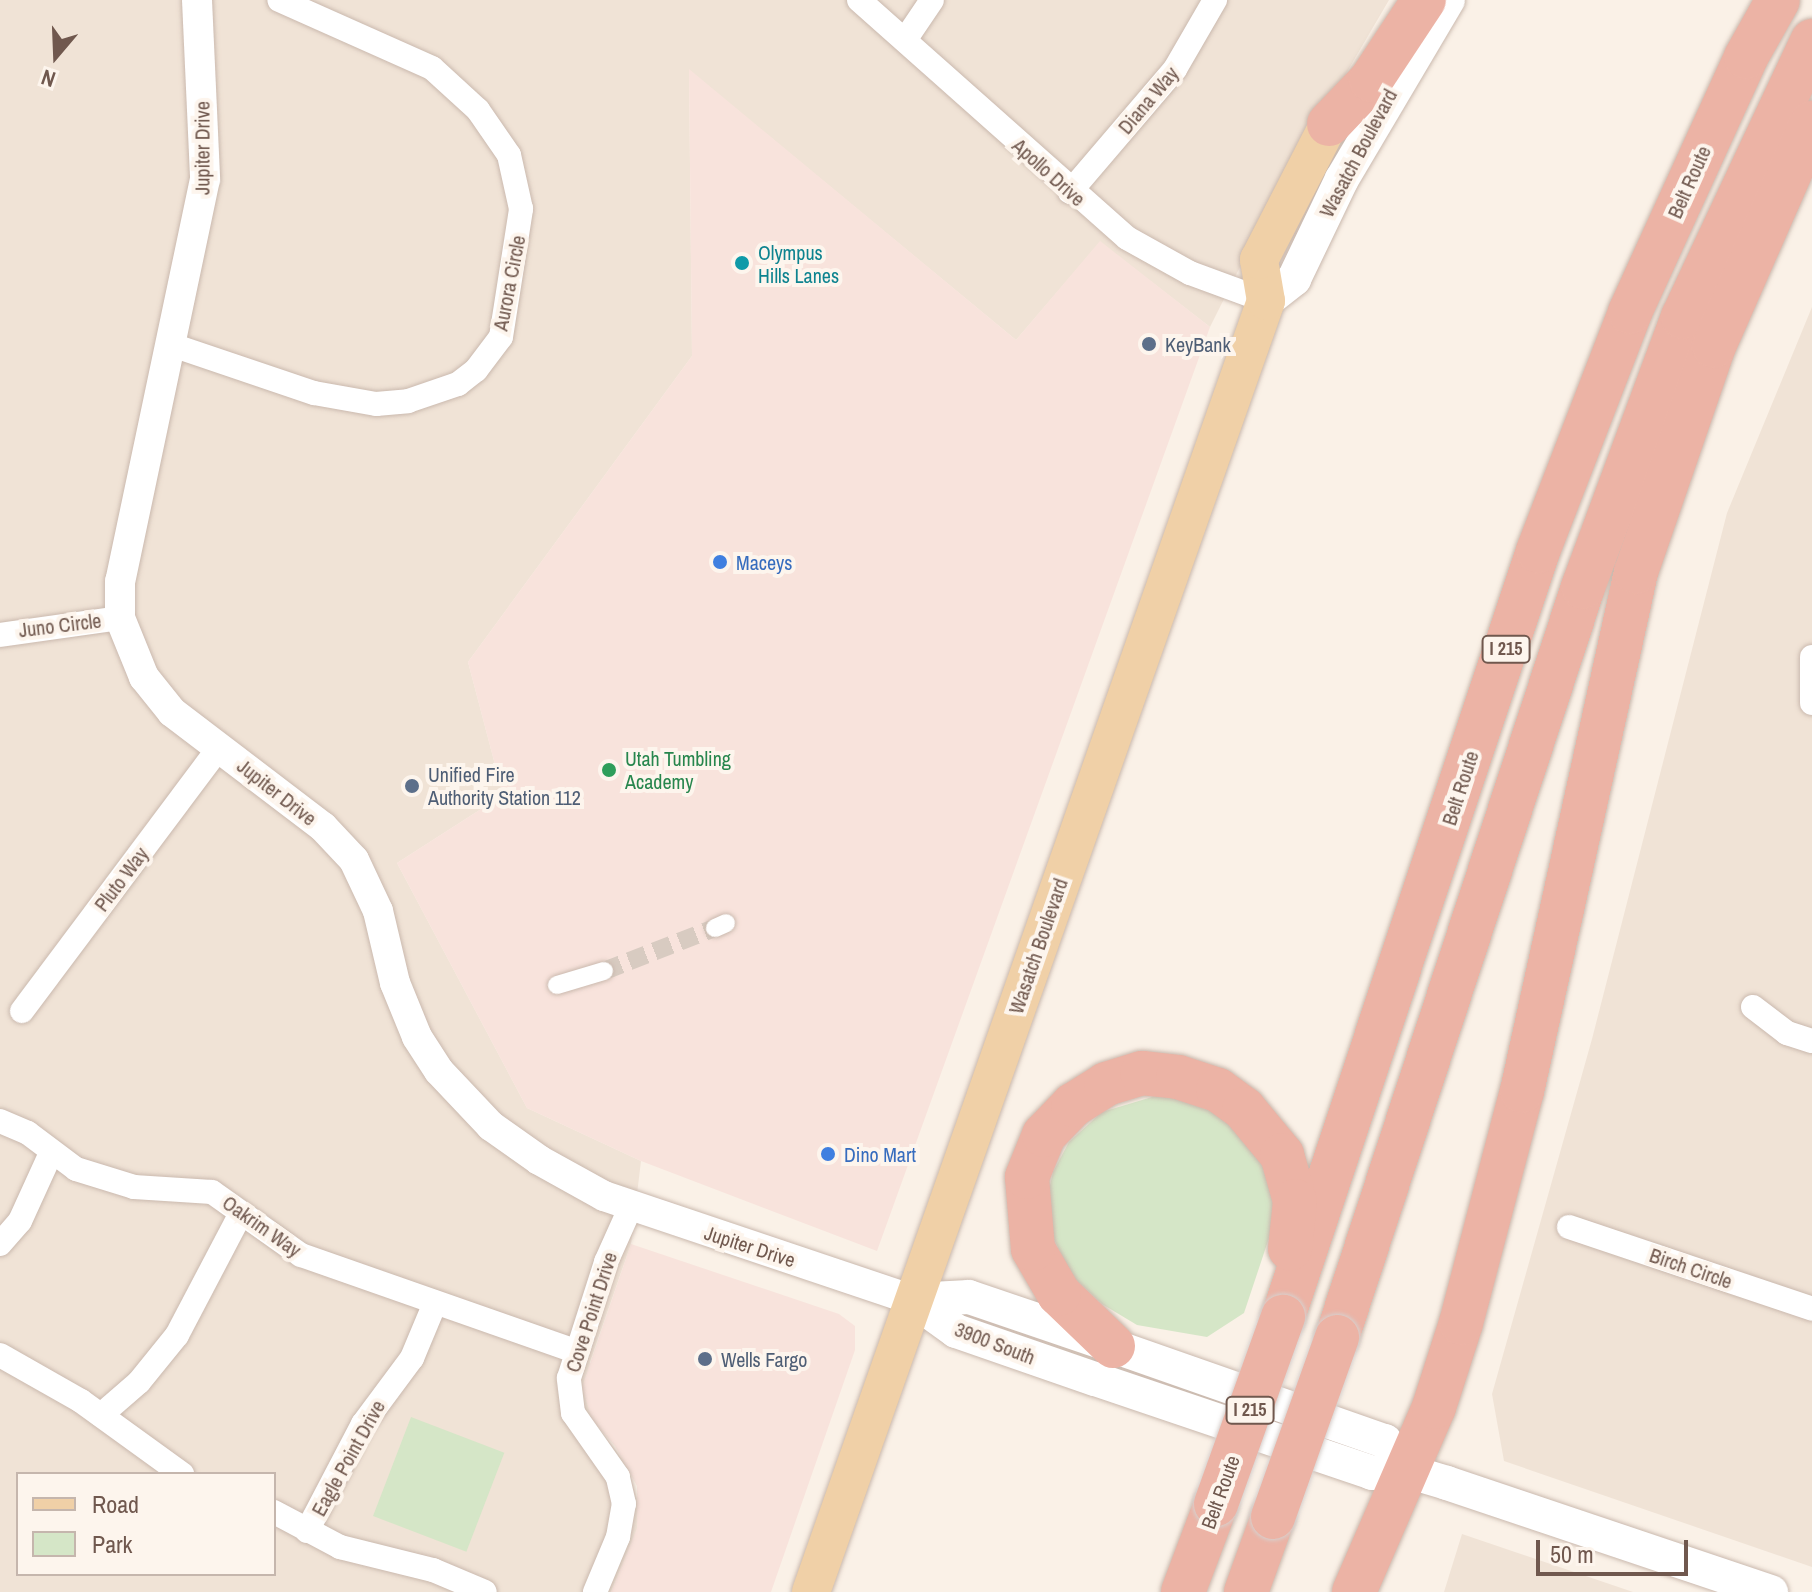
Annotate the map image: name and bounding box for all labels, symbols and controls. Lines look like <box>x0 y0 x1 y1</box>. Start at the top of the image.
north arrow <box>16 16 96 96</box>
street label: Diana Way <box>1113 61 1183 139</box>
text: N <box>37 62 59 95</box>
street label: Wasatch Boulevard <box>1314 85 1402 221</box>
street label: Jupiter Drive <box>190 101 214 195</box>
street label: Apollo Drive <box>1008 133 1090 211</box>
street label: Belt Route <box>1662 142 1716 222</box>
street label: Aurora Circle <box>488 233 530 333</box>
place label: Olympus Hills Lanes <box>758 240 839 287</box>
marker: Olympus Hills Lanes <box>733 254 751 272</box>
place label: KeyBank <box>1165 332 1231 356</box>
marker: KeyBank <box>1140 335 1158 353</box>
place label: Maceys <box>736 550 792 574</box>
marker: Maceys <box>711 553 729 571</box>
street label: Juno Circle <box>17 608 103 642</box>
road number: I 215 <box>1480 635 1532 663</box>
place label: Utah Tumbling Academy <box>625 746 731 793</box>
street label: Belt Route <box>1437 748 1483 828</box>
street label: Jupiter Drive <box>233 754 321 830</box>
marker: Utah Tumbling Academy <box>600 761 618 779</box>
place label: Unified Fire Authority Station 112 <box>428 762 581 809</box>
marker: Unified Fire Authority Station 112 <box>403 777 421 795</box>
street label: Pluto Way <box>89 842 153 916</box>
street label: Wasatch Boulevard <box>1004 875 1072 1017</box>
place label: Dino Mart <box>844 1142 916 1166</box>
marker: Dino Mart <box>819 1145 837 1163</box>
street label: Oakrim Way <box>218 1190 306 1262</box>
street label: Jupiter Drive <box>702 1220 798 1272</box>
street label: Birch Circle <box>1647 1243 1735 1293</box>
street label: Cove Point Drive <box>560 1249 622 1375</box>
street label: 3900 South <box>952 1317 1038 1369</box>
place label: Wells Fargo <box>721 1347 807 1371</box>
marker: Wells Fargo <box>696 1350 714 1368</box>
street label: Eagle Point Drive <box>306 1396 390 1520</box>
road number: I 215 <box>1224 1396 1276 1424</box>
street label: Belt Route <box>1196 1452 1244 1532</box>
legend <box>16 1472 276 1576</box>
text: Road <box>92 1488 139 1520</box>
scale bar <box>1540 1524 1692 1574</box>
text: Park <box>92 1528 132 1560</box>
text: 50 m <box>1550 1538 1594 1570</box>

